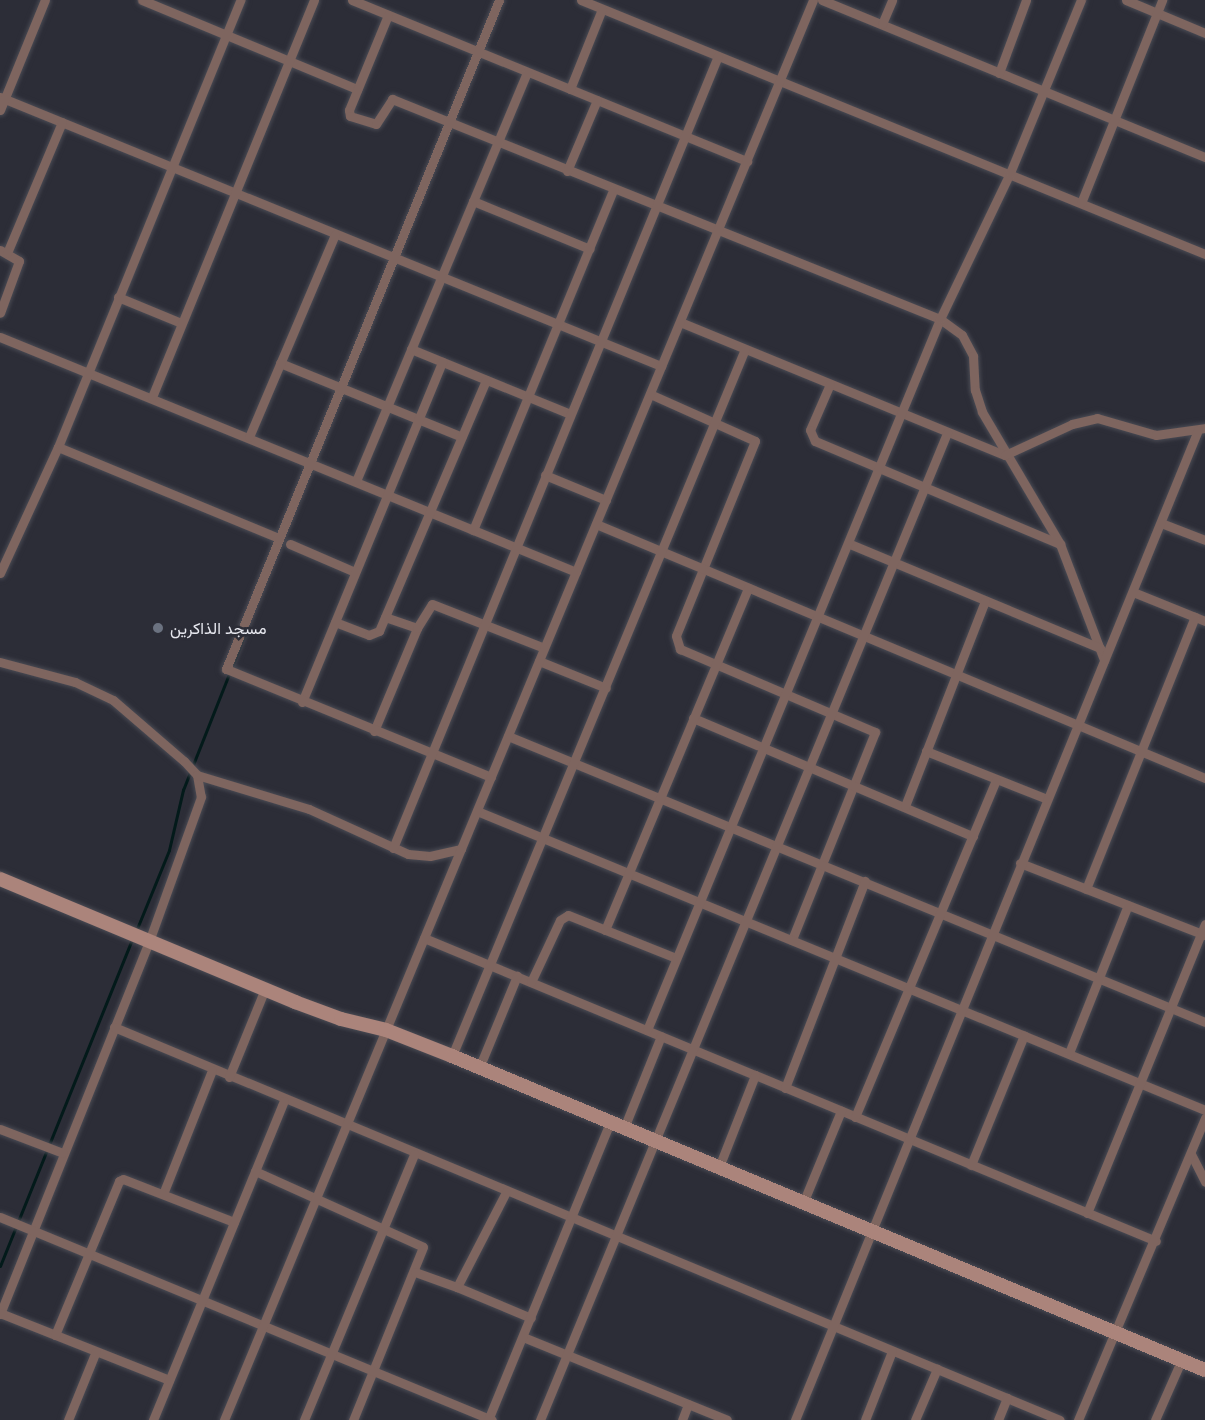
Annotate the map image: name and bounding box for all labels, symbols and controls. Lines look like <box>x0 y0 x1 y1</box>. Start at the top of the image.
place label: مسجد الذاكرين <box>170 618 267 638</box>
marker: مسجد الذاكرين <box>151 621 165 635</box>

